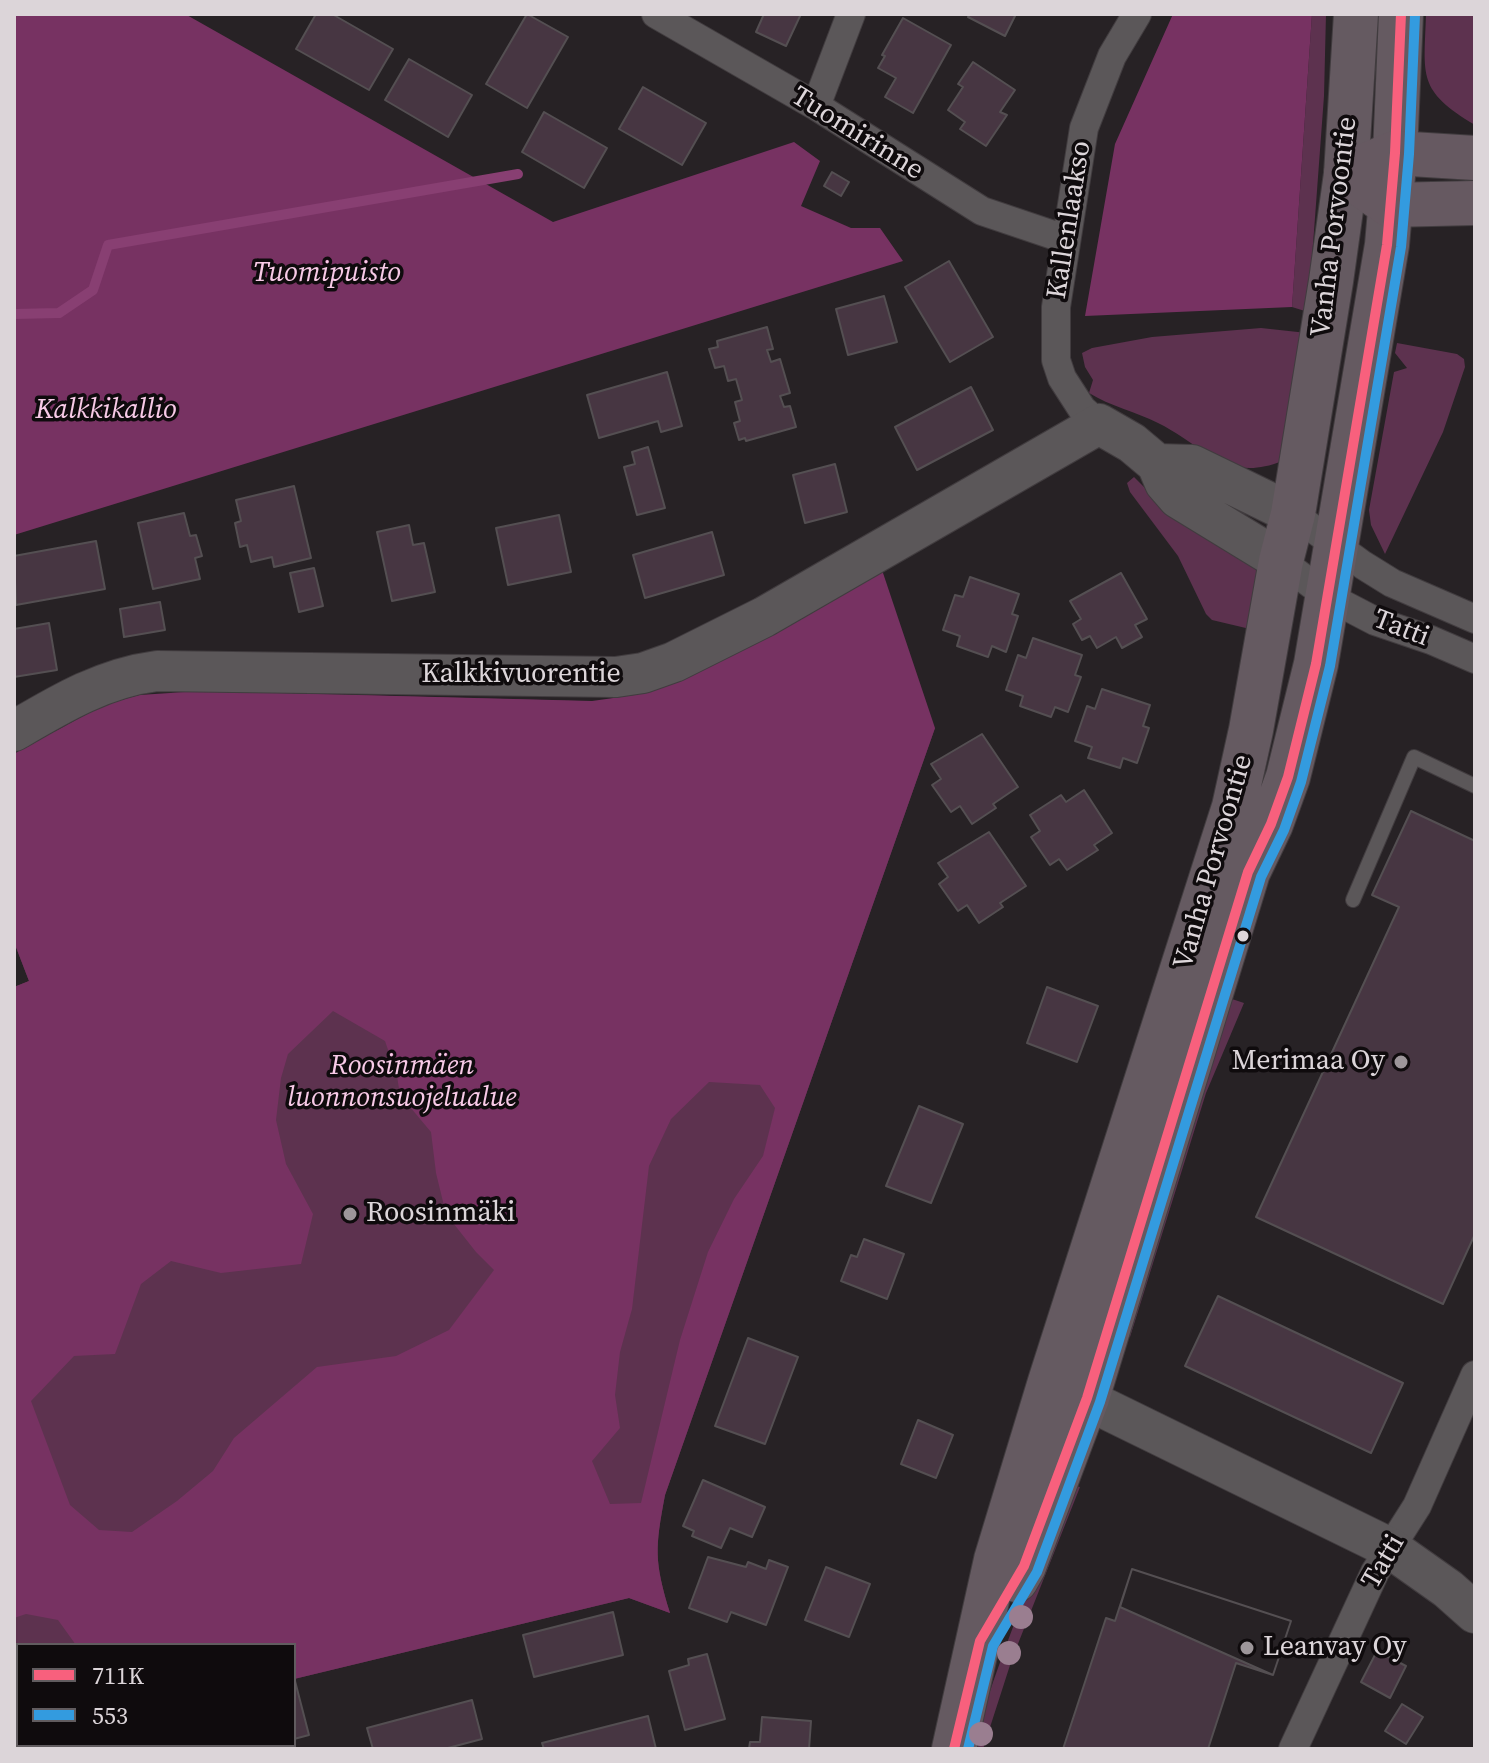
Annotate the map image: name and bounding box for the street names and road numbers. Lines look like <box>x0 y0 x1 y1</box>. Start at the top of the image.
street label: Tuomirinne <box>785 80 929 188</box>
street label: Vanha Porvoontie <box>1305 115 1365 339</box>
street label: Kallenlaakso <box>1041 138 1099 302</box>
street label: Tatti <box>1368 603 1434 655</box>
street label: Kalkkivuorentie <box>421 658 621 692</box>
street label: Vanha Porvoontie <box>1167 751 1261 973</box>
street label: Tatti <box>1355 1529 1413 1595</box>

